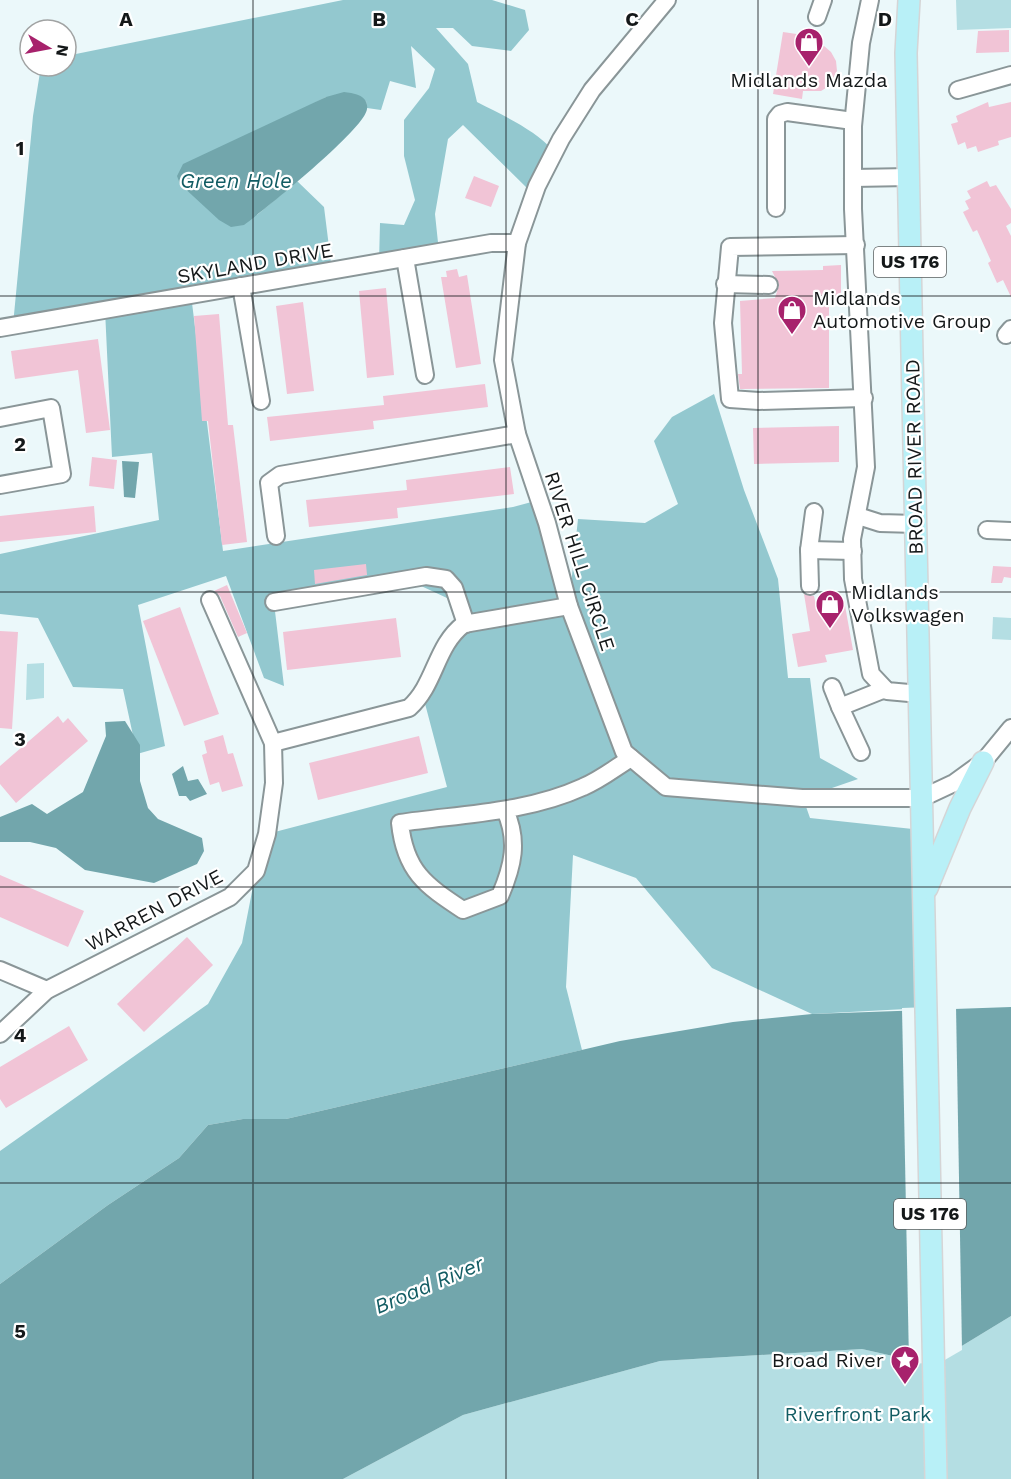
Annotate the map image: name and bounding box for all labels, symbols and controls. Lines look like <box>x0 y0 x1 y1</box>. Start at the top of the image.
text: A <box>119 7 133 31</box>
text: B <box>372 7 386 31</box>
text: C <box>625 7 639 31</box>
text: D <box>878 7 892 31</box>
north arrow <box>18 18 78 78</box>
shop icon: Midlands Mazda <box>793 26 825 68</box>
text: N <box>52 43 73 58</box>
place label: Midlands Mazda <box>730 68 888 92</box>
text: 1 <box>16 136 24 160</box>
water label: Green Hole <box>180 168 292 193</box>
street label: SKYLAND DRIVE <box>175 238 335 288</box>
road number: US 176 <box>874 247 946 277</box>
place label: Midlands Automotive Group <box>813 286 991 333</box>
shop icon: Midlands Automotive Group <box>776 294 808 336</box>
street label: BROAD RIVER ROAD <box>900 359 928 555</box>
text: 2 <box>14 432 26 456</box>
street label: RIVER HILL CIRCLE <box>540 468 620 654</box>
place label: Midlands Volkswagen <box>851 580 965 627</box>
shop icon: Midlands Volkswagen <box>814 588 846 630</box>
text: 3 <box>14 727 26 751</box>
street label: WARREN DRIVE <box>81 864 227 956</box>
text: 4 <box>14 1023 27 1047</box>
road number: US 176 <box>894 1199 966 1229</box>
water label: Broad River <box>370 1250 488 1319</box>
text: 5 <box>14 1319 26 1343</box>
place icon: Broad River <box>889 1344 921 1386</box>
place label: Broad River <box>772 1348 884 1372</box>
park label: Riverfront Park <box>785 1402 931 1426</box>

